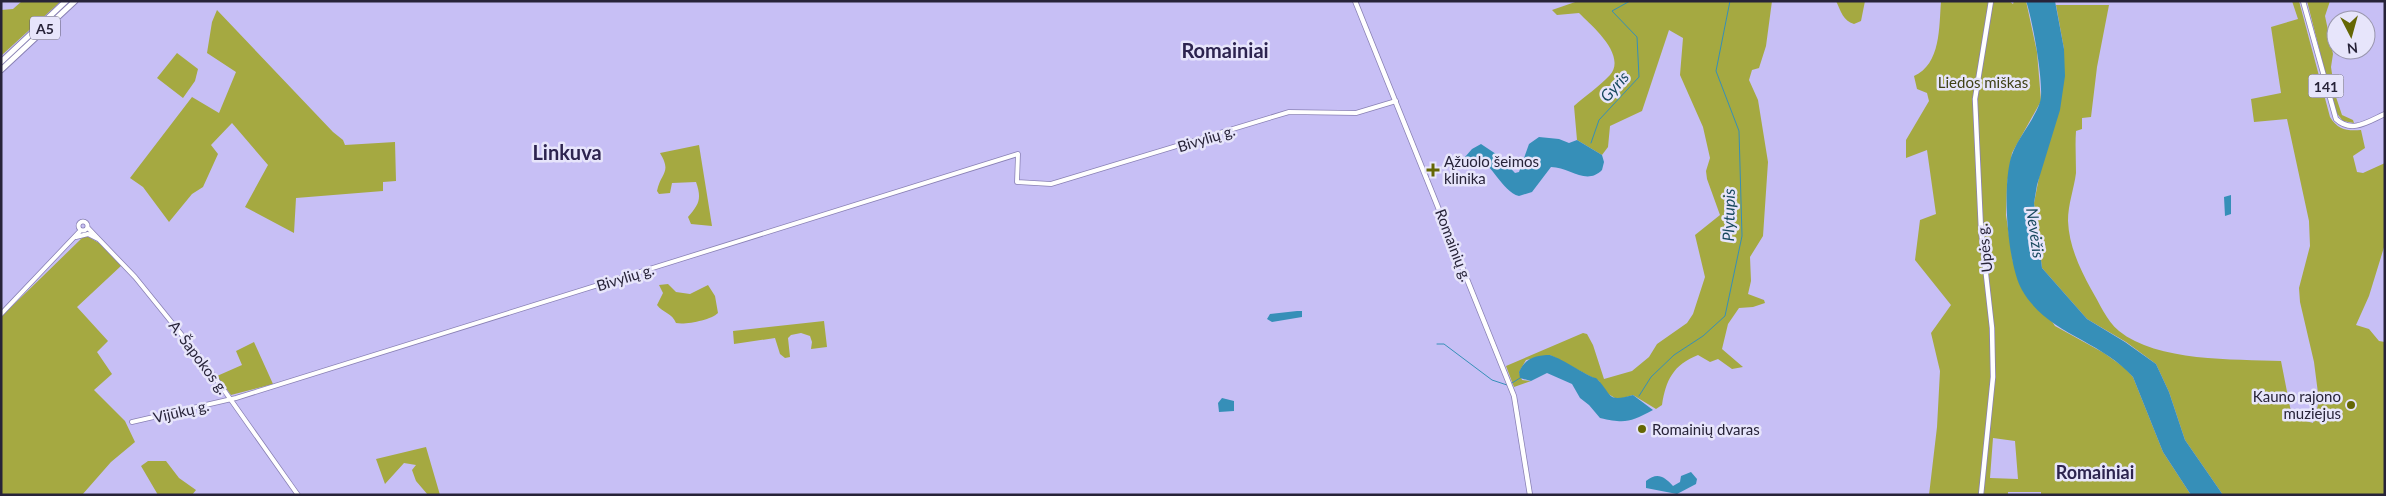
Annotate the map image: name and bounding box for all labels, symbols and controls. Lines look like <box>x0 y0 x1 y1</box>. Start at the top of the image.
north arrow <box>2326 10 2376 60</box>
road number: A5 <box>30 16 60 40</box>
district label: Romainiai <box>1181 38 1269 62</box>
text: N <box>2346 39 2359 57</box>
water label: Gyris <box>1596 67 1633 105</box>
park label: Liedos miškas <box>1938 73 2028 91</box>
road number: 141 <box>2308 74 2344 98</box>
street label: Bivylių g. <box>1175 121 1237 155</box>
district label: Linkuva <box>532 140 602 164</box>
place label: Ąžuolo šeimos klinika <box>1444 152 1539 187</box>
marker: Ąžuolo šeimos klinika <box>1426 163 1440 177</box>
water label: Plytupis <box>1718 188 1738 242</box>
street label: Romainių g. <box>1432 206 1476 284</box>
water label: Nevėžis <box>2023 207 2049 260</box>
street label: Upės g. <box>1972 223 1996 273</box>
street label: Bivylių g. <box>594 260 656 294</box>
street label: A. Šapokos g. <box>166 317 232 397</box>
place label: Kauno rajono muziejus <box>2253 387 2341 422</box>
street label: Vijūkų g. <box>151 396 211 426</box>
marker: Kauno rajono muziejus <box>2345 399 2357 411</box>
place label: Romainių dvaras <box>1652 420 1760 438</box>
marker: Romainių dvaras <box>1636 423 1648 435</box>
district label: Romainiai <box>2056 461 2134 483</box>

